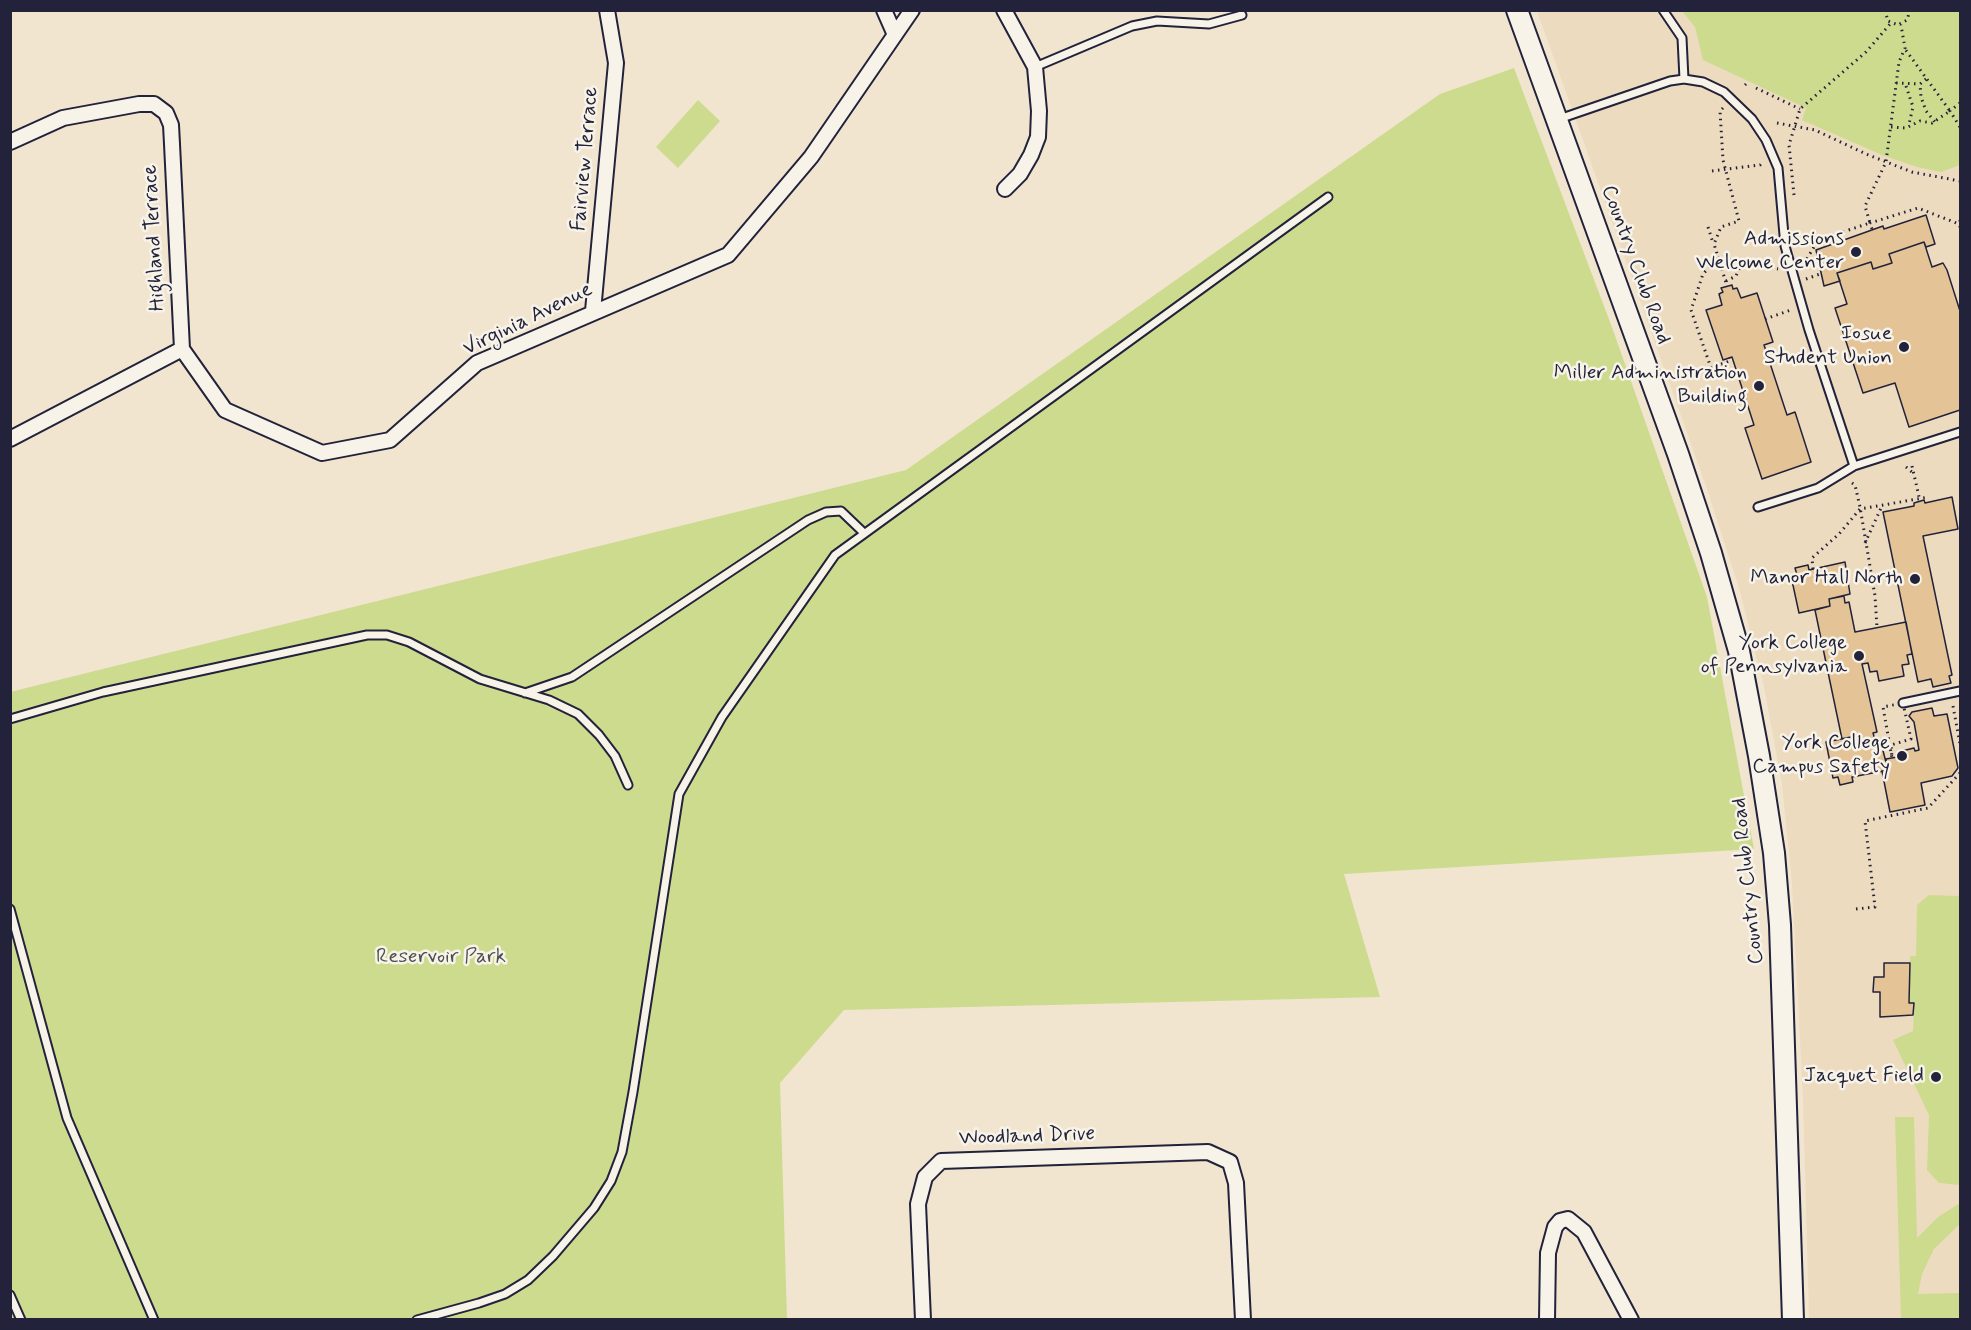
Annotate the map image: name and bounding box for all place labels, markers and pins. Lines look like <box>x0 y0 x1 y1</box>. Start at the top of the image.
place label: Admissions Welcome Center <box>1696 227 1844 277</box>
marker: Admissions Welcome Center <box>1849 245 1863 259</box>
place label: Iosue Student Union <box>1764 322 1892 372</box>
marker: Iosue Student Union <box>1897 340 1911 354</box>
place label: Miller Administration Building <box>1554 361 1747 411</box>
marker: Miller Administration Building <box>1752 379 1766 393</box>
place label: Manor Hall North <box>1750 566 1903 592</box>
marker: Manor Hall North <box>1908 572 1922 586</box>
place label: York College of Pennsylvania <box>1701 631 1847 681</box>
marker: York College of Pennsylvania <box>1852 649 1866 663</box>
place label: York College Campus Safety <box>1752 731 1890 781</box>
marker: York College Campus Safety <box>1895 749 1909 763</box>
place label: Jacquet Field <box>1804 1064 1924 1090</box>
marker: Jacquet Field <box>1929 1070 1943 1084</box>

